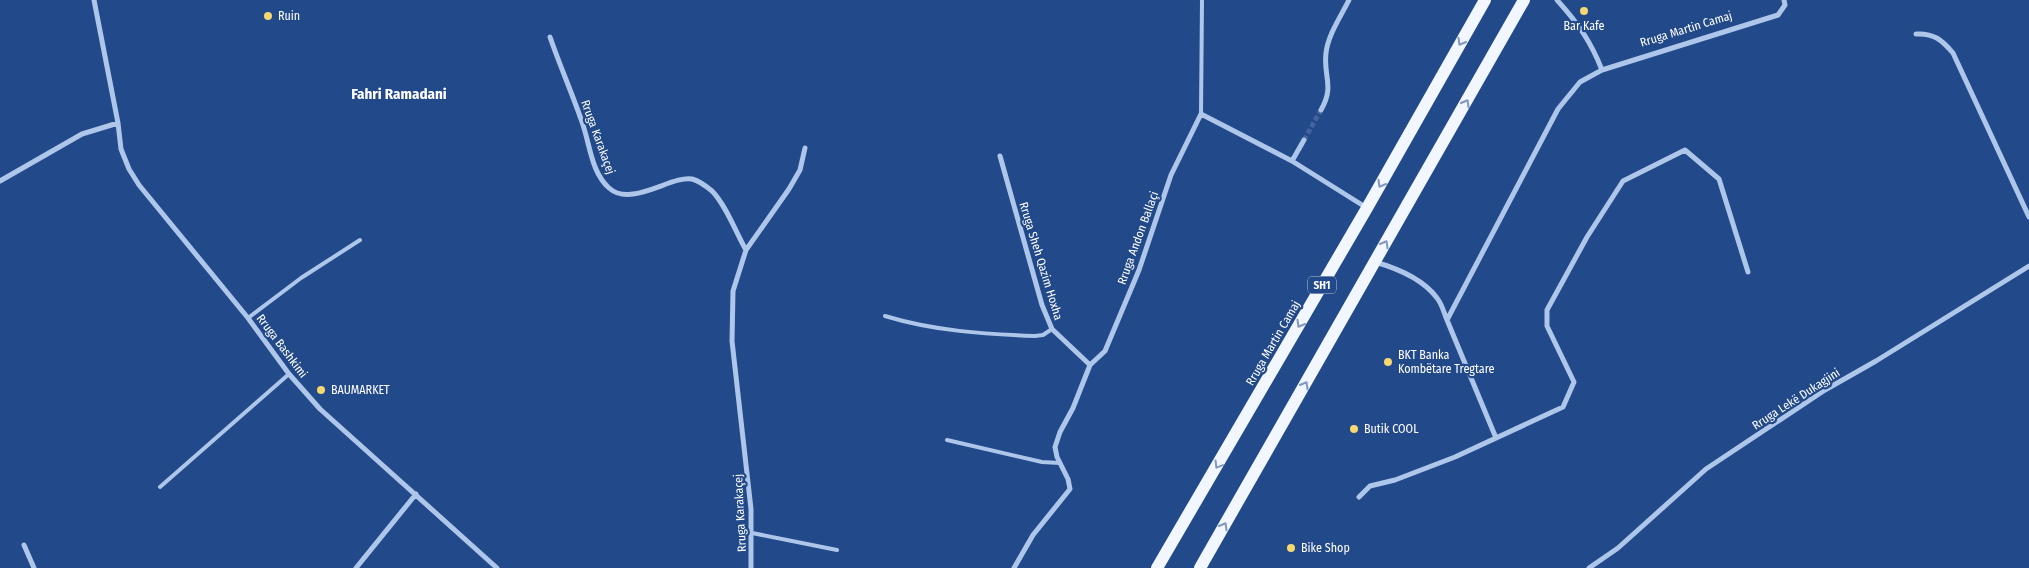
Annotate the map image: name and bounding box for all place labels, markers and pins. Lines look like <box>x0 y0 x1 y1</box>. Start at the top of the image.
marker: Bar Kafe <box>1578 5 1590 17</box>
place label: Ruin <box>278 9 300 23</box>
marker: Ruin <box>262 10 274 22</box>
place label: Bar Kafe <box>1563 19 1605 33</box>
place label: BKT Banka Kombëtare Tregtare <box>1398 348 1495 376</box>
marker: BKT Banka Kombëtare Tregtare <box>1382 356 1394 368</box>
place label: BAUMARKET <box>331 383 390 397</box>
marker: BAUMARKET <box>315 384 327 396</box>
place label: Butik COOL <box>1364 422 1419 436</box>
marker: Butik COOL <box>1348 423 1360 435</box>
place label: Bike Shop <box>1301 541 1350 555</box>
marker: Bike Shop <box>1285 542 1297 554</box>

